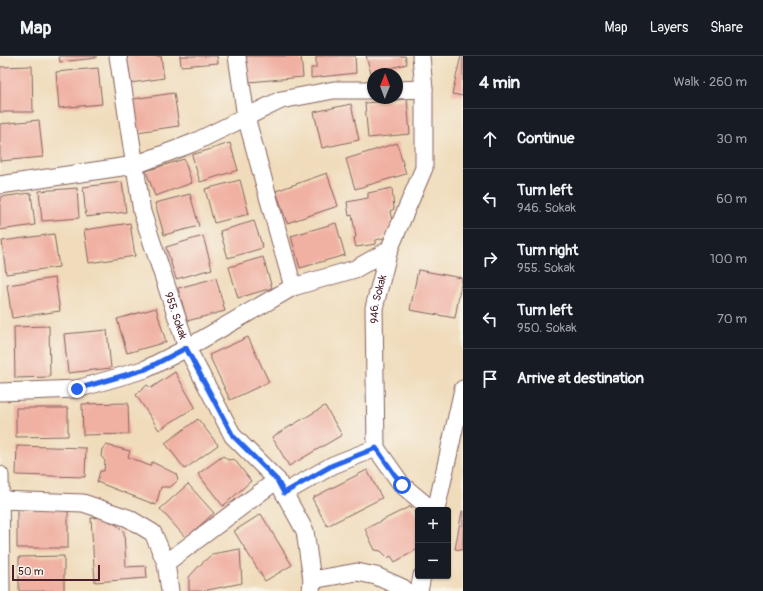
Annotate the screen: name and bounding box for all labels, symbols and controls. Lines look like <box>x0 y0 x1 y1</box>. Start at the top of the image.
text: Map <box>20 16 51 40</box>
text: Map <box>605 19 628 36</box>
text: Layers <box>650 19 688 36</box>
text: Share <box>710 19 743 36</box>
north arrow <box>367 68 403 104</box>
text: 4 min <box>479 72 520 93</box>
text: Walk · 260 m <box>673 74 747 90</box>
icon: ahead <box>479 128 501 150</box>
text: Continue <box>517 129 575 148</box>
text: 30 m <box>717 131 747 147</box>
text: Turn left <box>517 181 573 200</box>
icon: left <box>479 188 501 210</box>
text: 60 m <box>716 191 747 207</box>
text: 946. Sokak <box>517 200 576 216</box>
text: Turn right <box>517 241 578 260</box>
icon: right <box>479 248 501 270</box>
text: 100 m <box>710 251 747 267</box>
text: 955. Sokak <box>517 260 575 276</box>
street label: 946. Sokak <box>367 273 389 324</box>
street label: 955. Sokak <box>162 290 190 341</box>
text: Turn left <box>517 301 573 320</box>
icon: left <box>479 308 501 330</box>
text: 70 m <box>717 311 747 327</box>
text: 950. Sokak <box>517 320 577 336</box>
icon: arrive <box>479 368 501 390</box>
text: Arrive at destination <box>517 369 644 388</box>
route end <box>68 380 86 398</box>
route start <box>393 476 411 494</box>
map controls <box>415 507 451 579</box>
button: + <box>415 507 451 543</box>
button: − <box>415 543 451 579</box>
scale bar <box>12 563 100 582</box>
text: 50 m <box>18 565 44 578</box>

